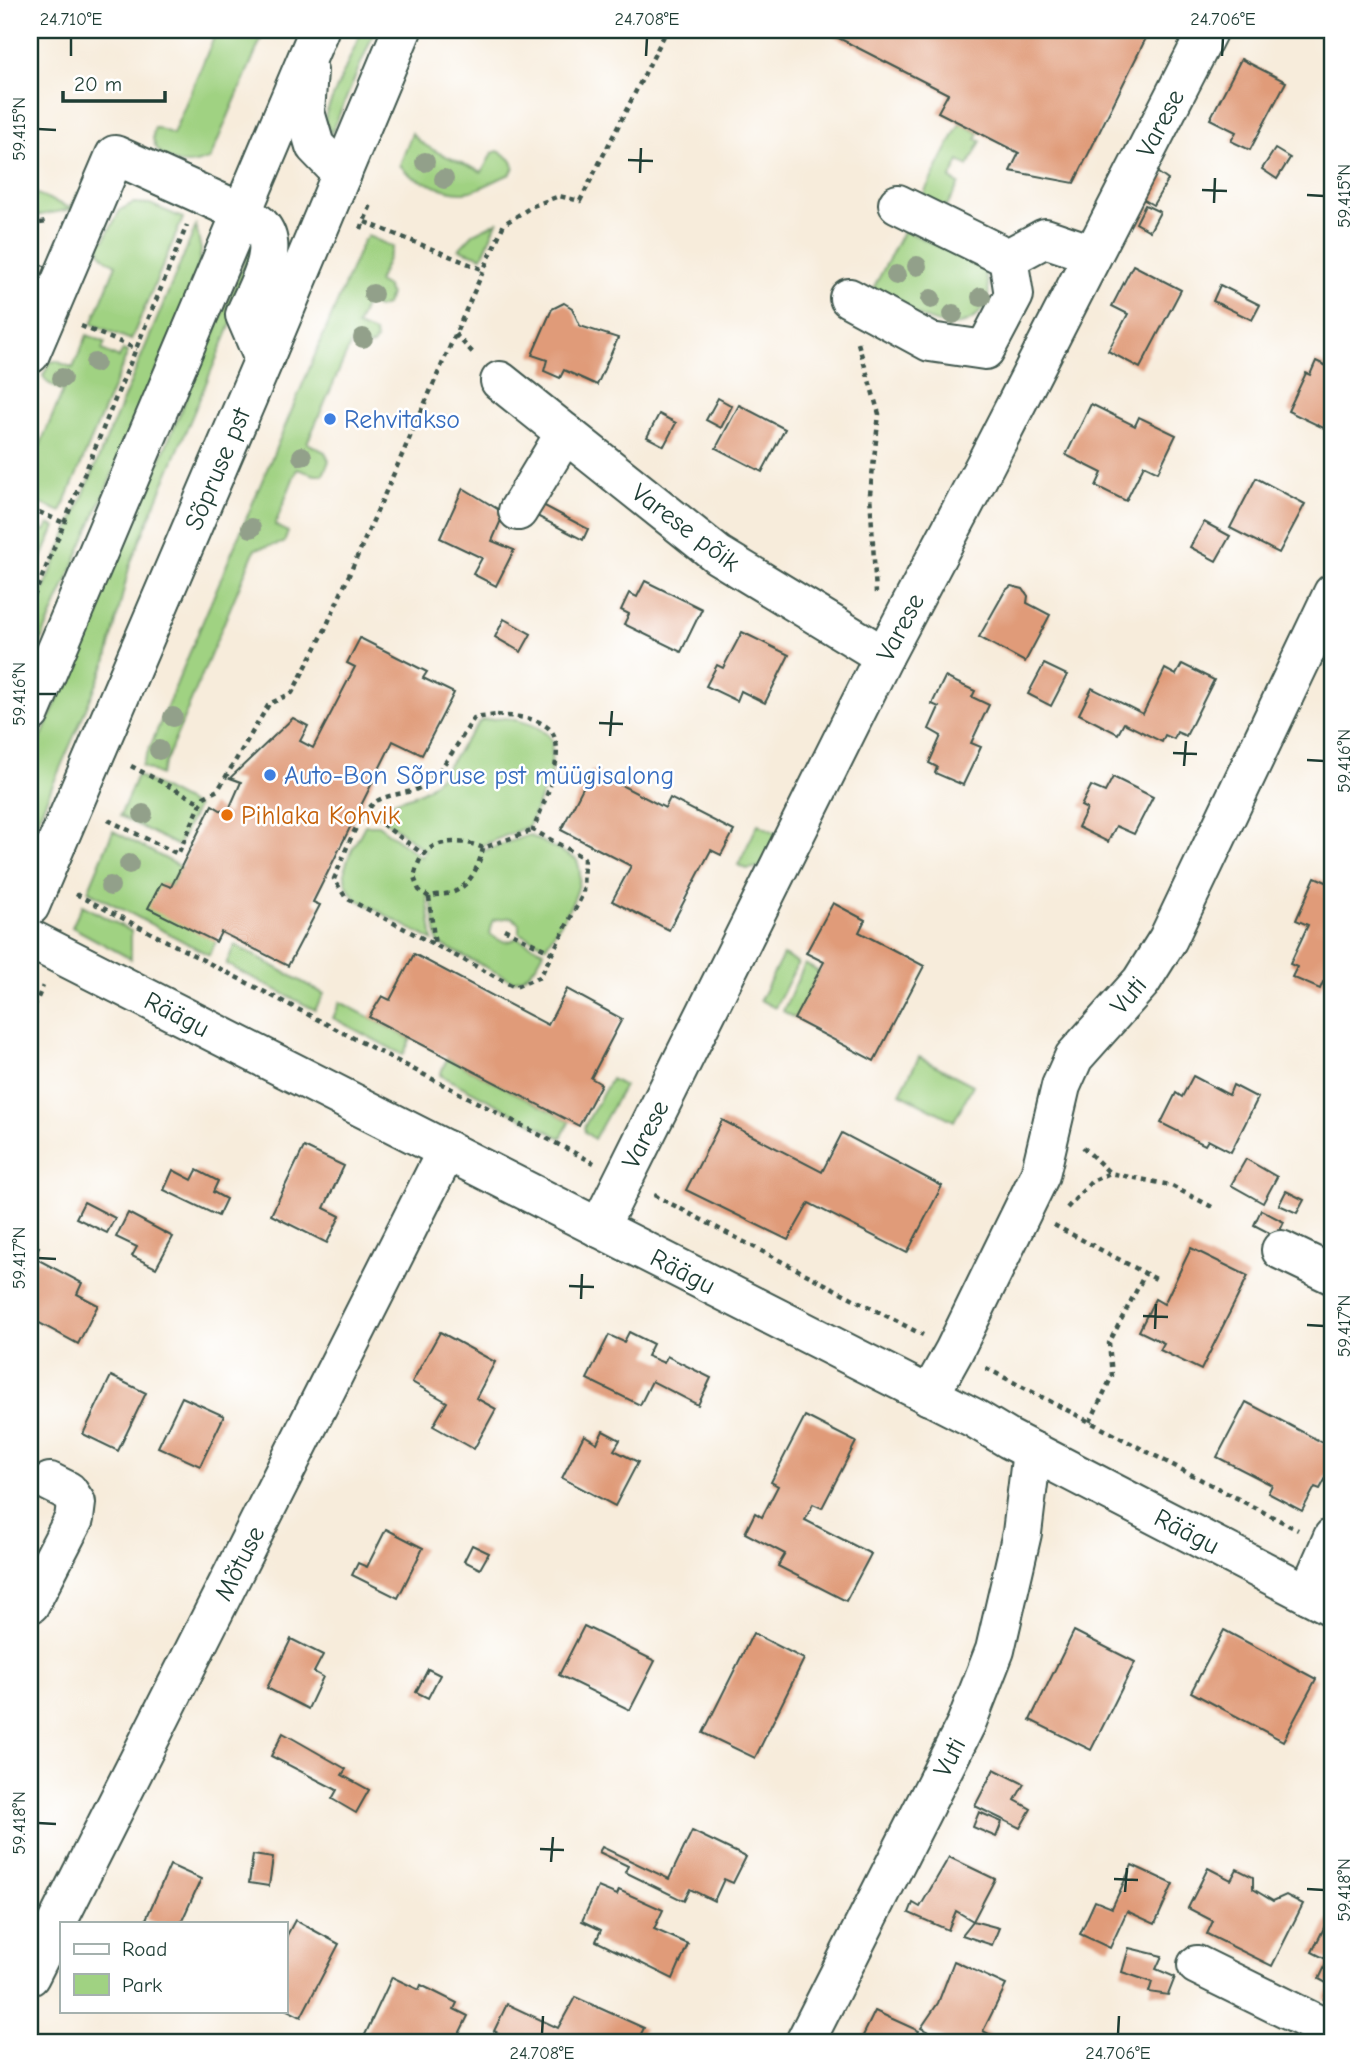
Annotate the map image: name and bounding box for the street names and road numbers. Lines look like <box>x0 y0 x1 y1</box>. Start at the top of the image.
street label: Varese <box>1131 84 1191 163</box>
street label: Sõpruse pst <box>179 402 258 535</box>
street label: Varese põik <box>626 478 746 578</box>
street label: Varese <box>871 588 931 667</box>
street label: Vuti <box>1104 971 1153 1021</box>
street label: Räägu <box>139 986 214 1044</box>
street label: Varese <box>616 1095 676 1174</box>
street label: Räägu <box>645 1243 720 1301</box>
street label: Räägu <box>1149 1503 1224 1561</box>
street label: Mõtuse <box>208 1521 271 1606</box>
street label: Vuti <box>927 1733 972 1782</box>

